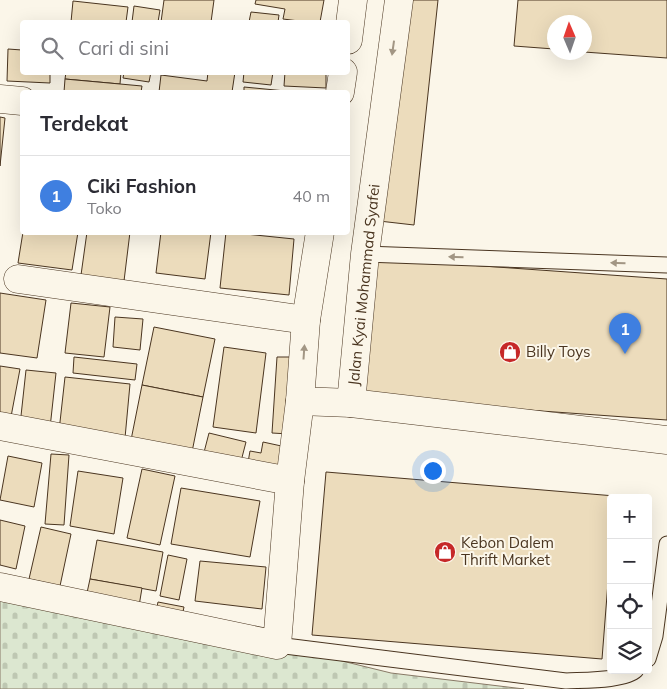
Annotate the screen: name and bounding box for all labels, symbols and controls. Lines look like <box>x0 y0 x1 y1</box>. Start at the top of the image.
north arrow <box>547 15 592 60</box>
search box <box>20 20 350 75</box>
icon: search <box>38 34 66 62</box>
text: Cari di sini <box>78 36 169 60</box>
one-way arrow <box>389 41 397 57</box>
text: Terdekat <box>40 110 128 136</box>
text: Ciki Fashion <box>87 174 197 198</box>
street label: Jalan Kyai Mohammad Syafei <box>343 183 384 387</box>
text: 1 <box>51 186 61 206</box>
text: 40 m <box>293 186 330 206</box>
text: Toko <box>87 198 122 218</box>
one-way arrow <box>448 253 464 261</box>
one-way arrow <box>610 259 626 267</box>
pin: 1 <box>609 313 641 354</box>
shop icon: Billy Toys <box>498 340 522 364</box>
place label: Billy Toys <box>526 342 590 361</box>
one-way arrow <box>300 344 308 360</box>
your location <box>420 458 446 484</box>
map controls <box>607 494 652 674</box>
button: + <box>607 494 652 539</box>
place label: Kebon Dalem Thrift Market <box>461 533 554 569</box>
button: − <box>607 539 652 584</box>
shop icon: Kebon Dalem Thrift Market <box>433 540 457 564</box>
button: locate <box>607 584 652 629</box>
button: layers <box>607 629 652 674</box>

